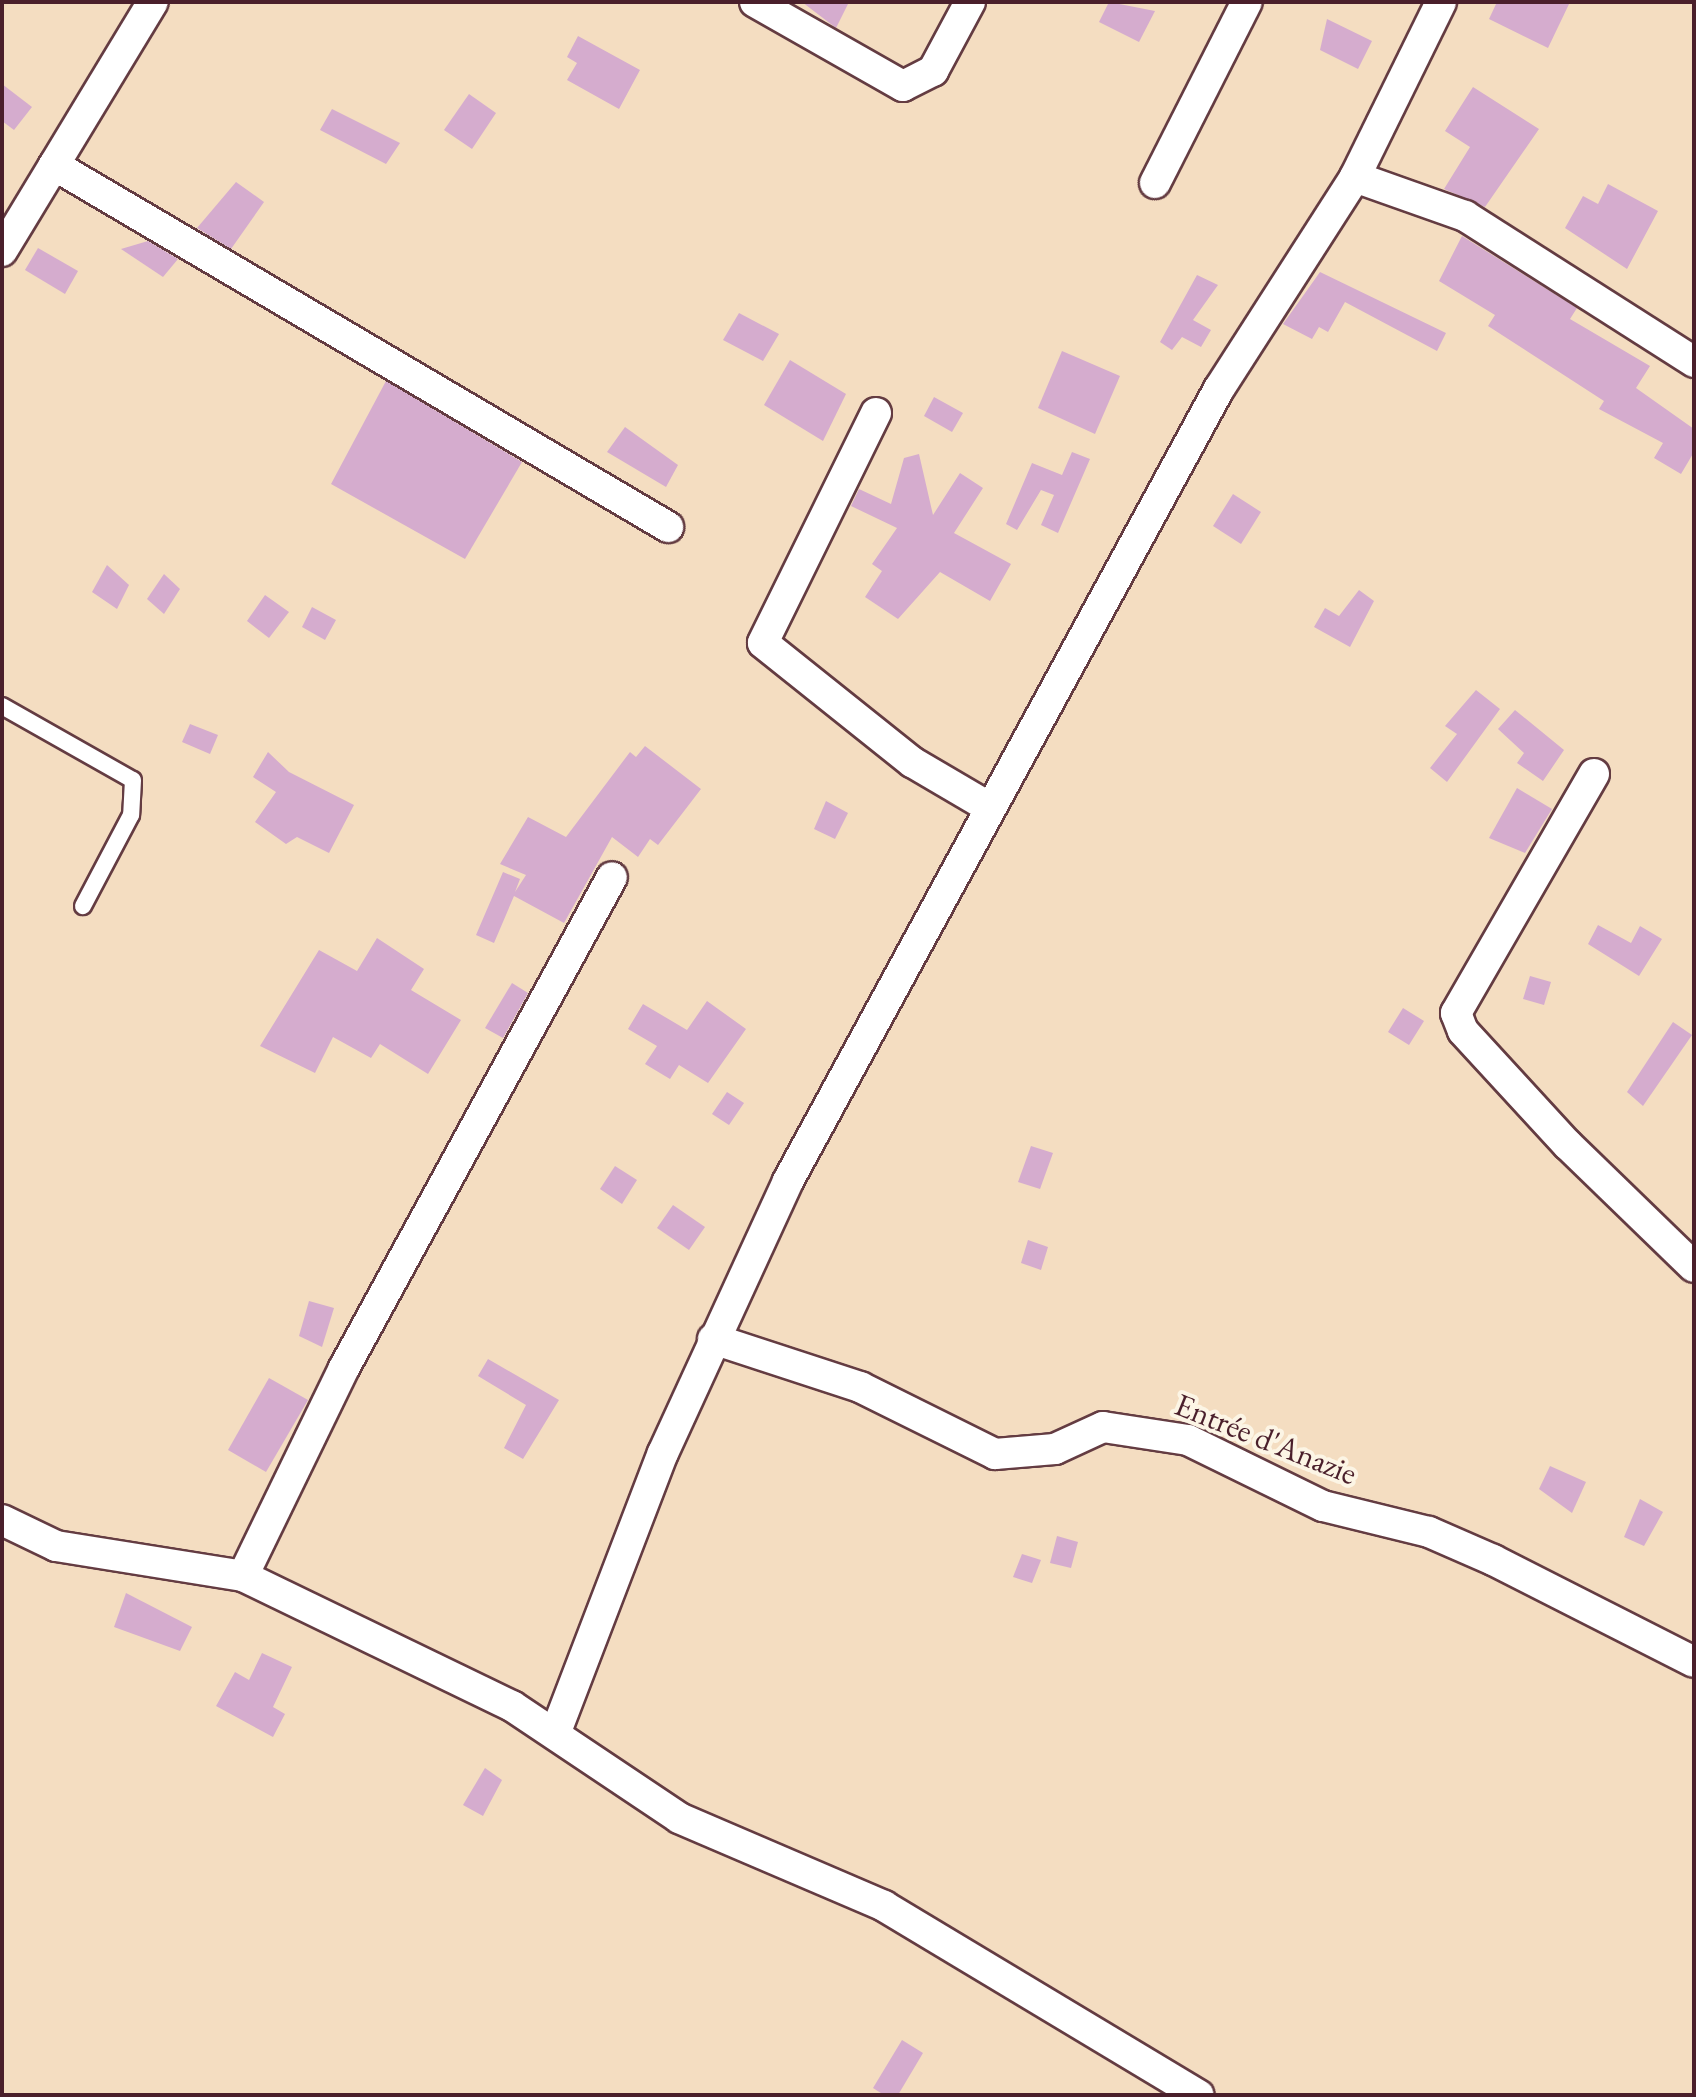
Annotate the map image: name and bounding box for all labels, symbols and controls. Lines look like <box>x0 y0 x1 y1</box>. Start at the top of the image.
street label: Entrée d'Anazie <box>1169 1385 1363 1493</box>

